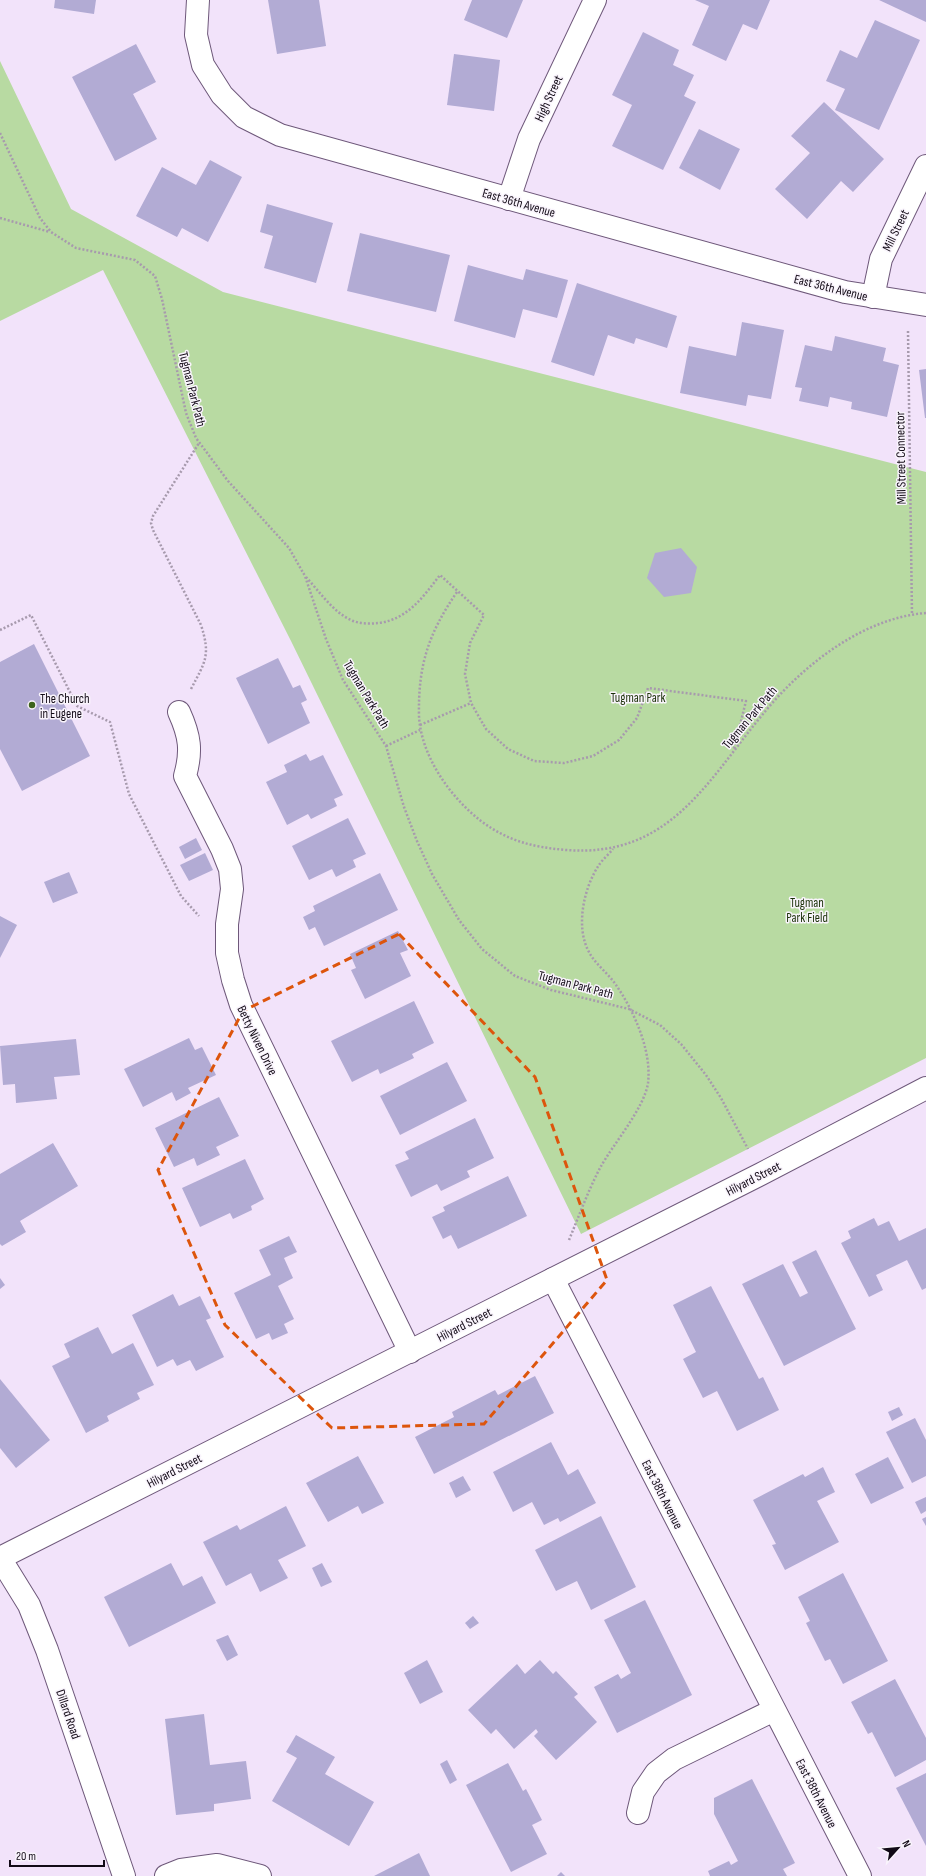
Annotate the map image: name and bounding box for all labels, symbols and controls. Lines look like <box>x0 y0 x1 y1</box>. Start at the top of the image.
street label: High Street <box>531 73 567 124</box>
street label: East 36th Avenue <box>480 185 557 221</box>
street label: Mill Street <box>879 207 913 254</box>
street label: East 36th Avenue <box>792 271 869 305</box>
street label: Tugman Park Path <box>175 350 209 428</box>
street label: Mill Street Connector <box>892 411 910 504</box>
street label: Tugman Park Path <box>339 657 393 732</box>
street label: Tugman Park Path <box>719 683 781 752</box>
park label: Tugman Park <box>611 690 666 706</box>
place label: The Church in Eugene <box>40 691 90 722</box>
marker: The Church in Eugene <box>27 700 37 710</box>
park label: Tugman Park Field <box>786 895 828 926</box>
street label: Tugman Park Path <box>537 967 615 1003</box>
street label: Betty Niven Drive <box>233 1003 281 1078</box>
street label: Hilyard Street <box>723 1158 784 1200</box>
street label: Hilyard Street <box>434 1304 495 1346</box>
street label: Hilyard Street <box>144 1450 205 1492</box>
street label: East 38th Avenue <box>638 1457 686 1532</box>
street label: Dillard Road <box>52 1687 84 1741</box>
street label: East 38th Avenue <box>792 1756 840 1831</box>
north arrow <box>878 1828 918 1868</box>
text: N <box>899 1838 914 1849</box>
scale bar <box>10 1842 104 1868</box>
text: 20 m <box>16 1849 36 1864</box>

